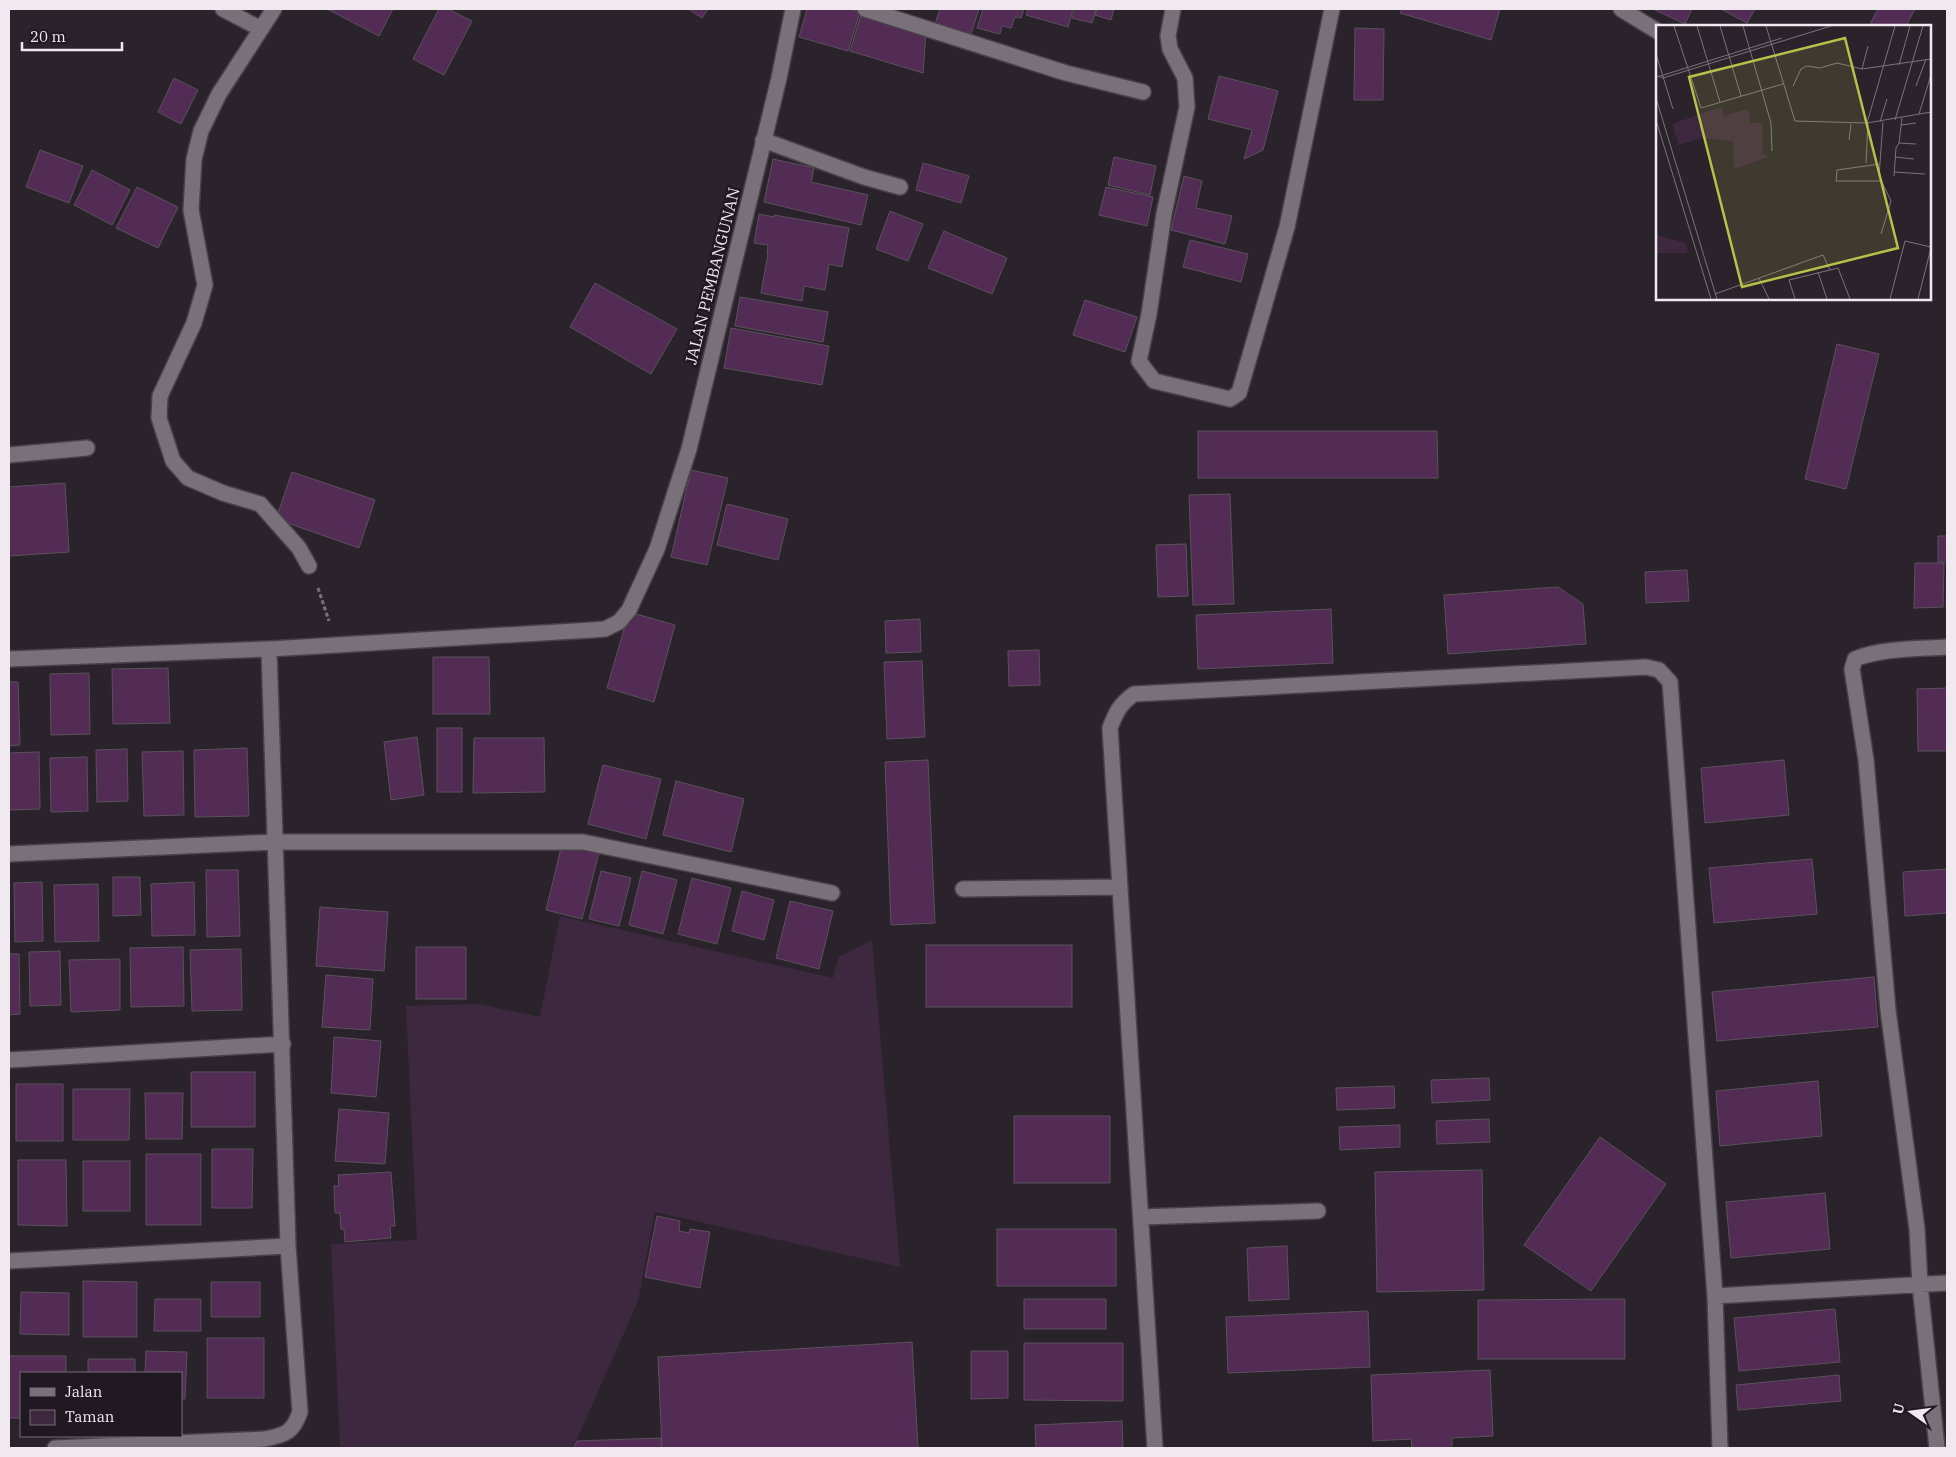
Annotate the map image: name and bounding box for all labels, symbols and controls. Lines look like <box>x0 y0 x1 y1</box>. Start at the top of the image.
scale bar <box>22 20 122 52</box>
inset map <box>1656 25 1931 300</box>
text: 20 m <box>30 27 66 46</box>
street label: JALAN PEMBANGUNAN <box>680 185 744 367</box>
legend <box>20 1372 182 1437</box>
text: Jalan <box>65 1382 103 1401</box>
north arrow <box>1886 1387 1936 1437</box>
text: U <box>1888 1401 1908 1416</box>
text: Taman <box>65 1407 115 1426</box>

